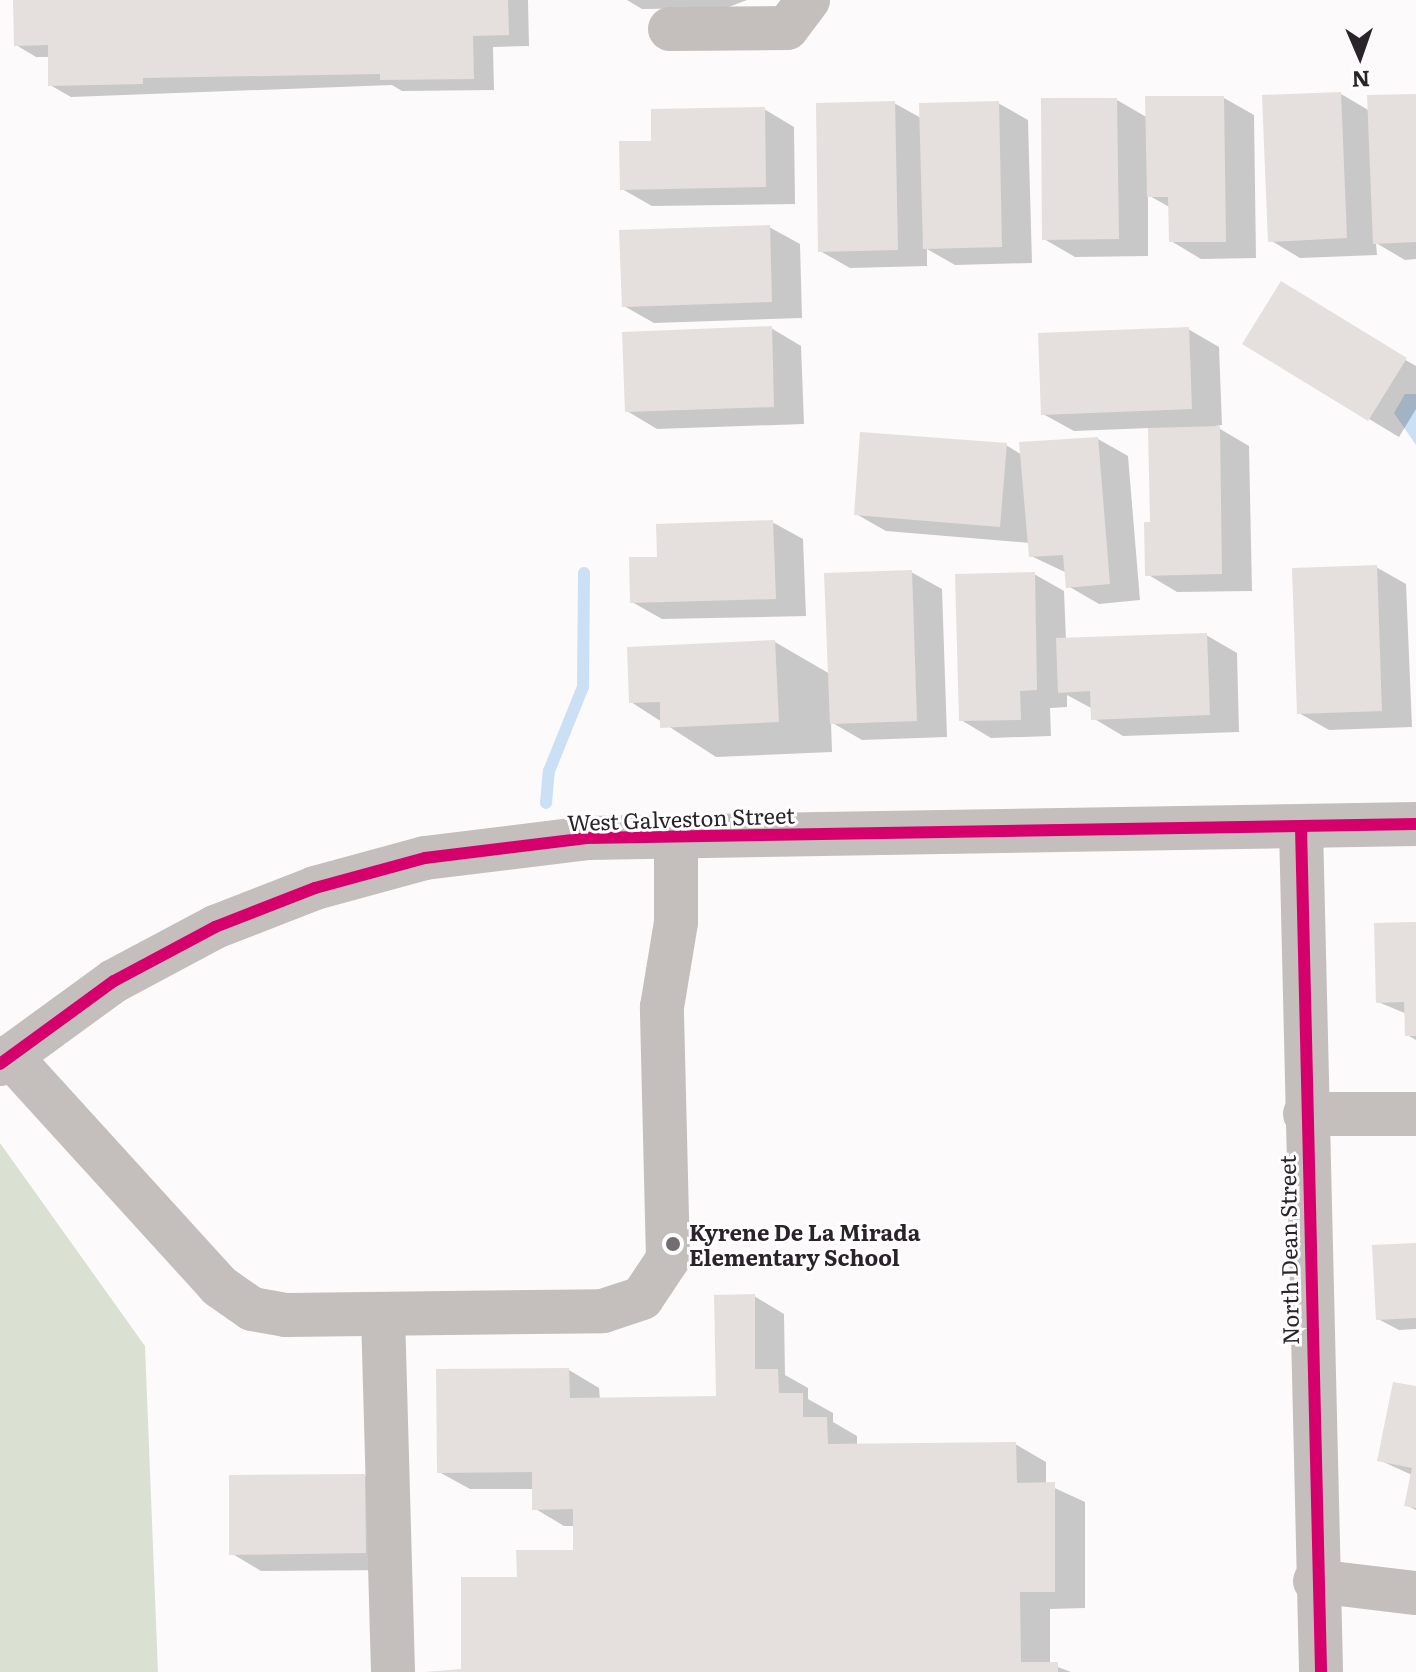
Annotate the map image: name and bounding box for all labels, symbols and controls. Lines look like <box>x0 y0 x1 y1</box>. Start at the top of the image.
north arrow <box>1320 16 1400 96</box>
text: N <box>1351 64 1371 97</box>
street label: West Galveston Street <box>567 801 795 835</box>
street label: North Dean Street <box>1273 1155 1303 1345</box>
place label: Kyrene De La Mirada Elementary School <box>689 1218 920 1270</box>
marker: Kyrene De La Mirada Elementary School <box>664 1235 682 1253</box>

